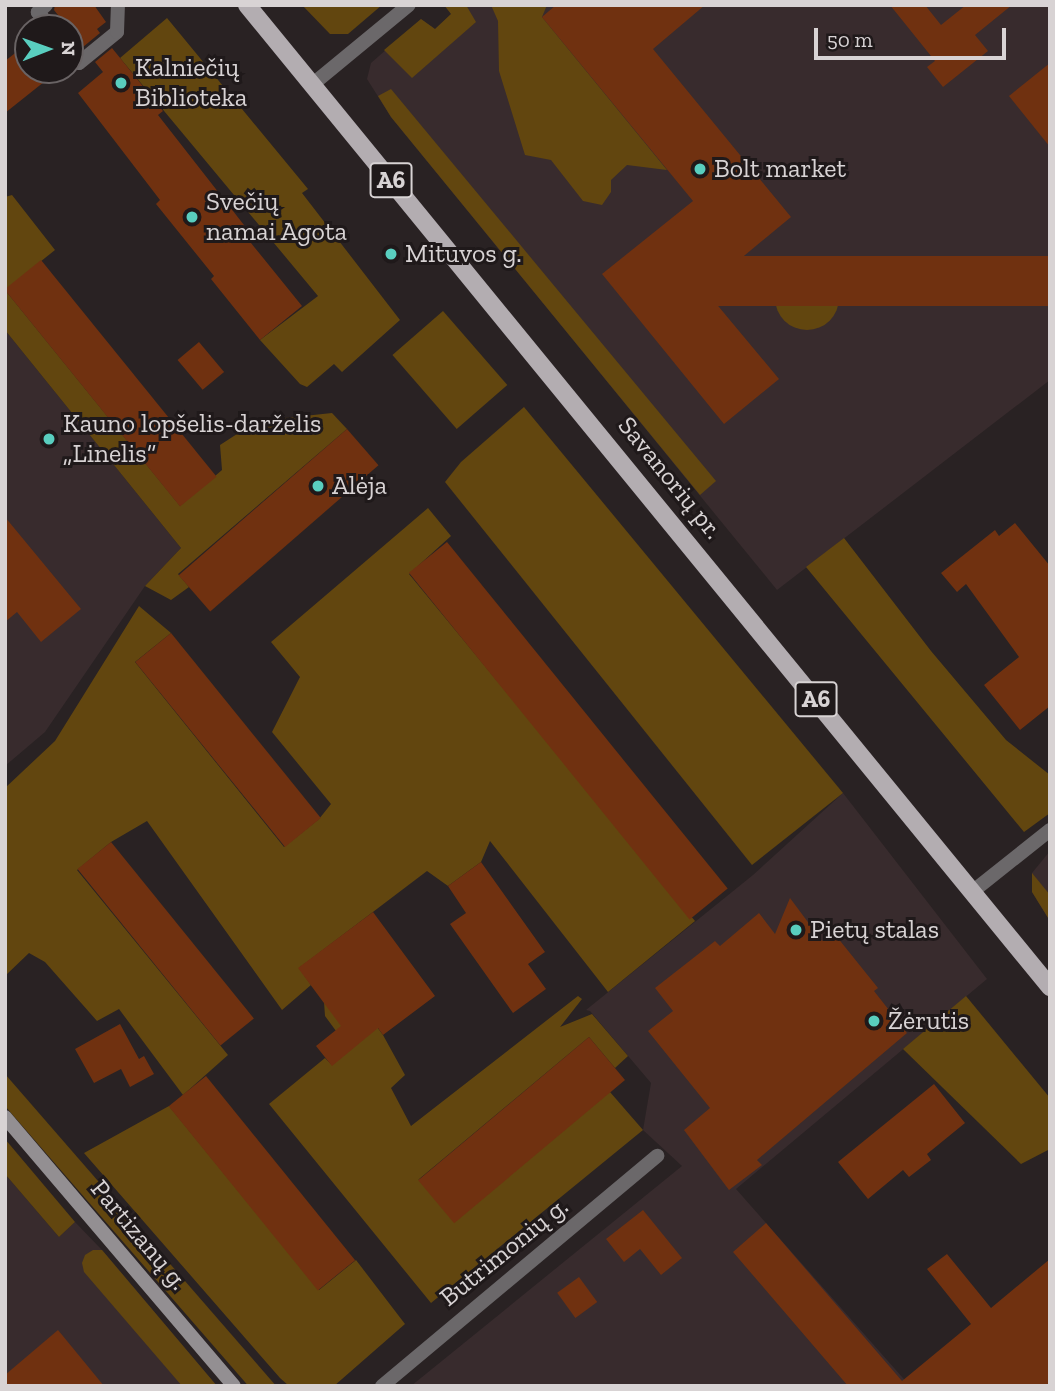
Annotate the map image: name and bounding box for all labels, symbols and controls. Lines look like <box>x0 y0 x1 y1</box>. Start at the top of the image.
north arrow <box>14 14 84 84</box>
scale bar <box>817 14 1010 58</box>
text: 50 m <box>827 27 873 52</box>
text: N <box>57 41 80 56</box>
place label: Kalniečių Biblioteka <box>135 52 247 114</box>
marker: Kalniečių Biblioteka <box>113 75 129 91</box>
place label: Bolt market <box>714 153 846 185</box>
road number: A6 <box>368 160 414 200</box>
marker: Bolt market <box>692 161 708 177</box>
place label: Svečių namai Agota <box>206 186 348 248</box>
marker: Svečių namai Agota <box>184 209 200 225</box>
place label: Mituvos g. <box>405 238 522 270</box>
marker: Mituvos g. <box>383 246 399 262</box>
place label: Kauno lopšelis-darželis „Linelis“ <box>63 408 321 470</box>
street label: Savanorių pr. <box>611 410 729 546</box>
marker: Kauno lopšelis-darželis „Linelis“ <box>41 431 57 447</box>
place label: Alėja <box>332 470 387 502</box>
marker: Alėja <box>310 478 326 494</box>
road number: A6 <box>793 678 839 720</box>
place label: Pietų stalas <box>810 914 939 946</box>
marker: Pietų stalas <box>788 922 804 938</box>
place label: Žėrutis <box>888 1005 969 1037</box>
marker: Žėrutis <box>866 1013 882 1029</box>
street label: Partizanų g. <box>84 1173 194 1297</box>
street label: Butrimonių g. <box>434 1191 574 1313</box>

